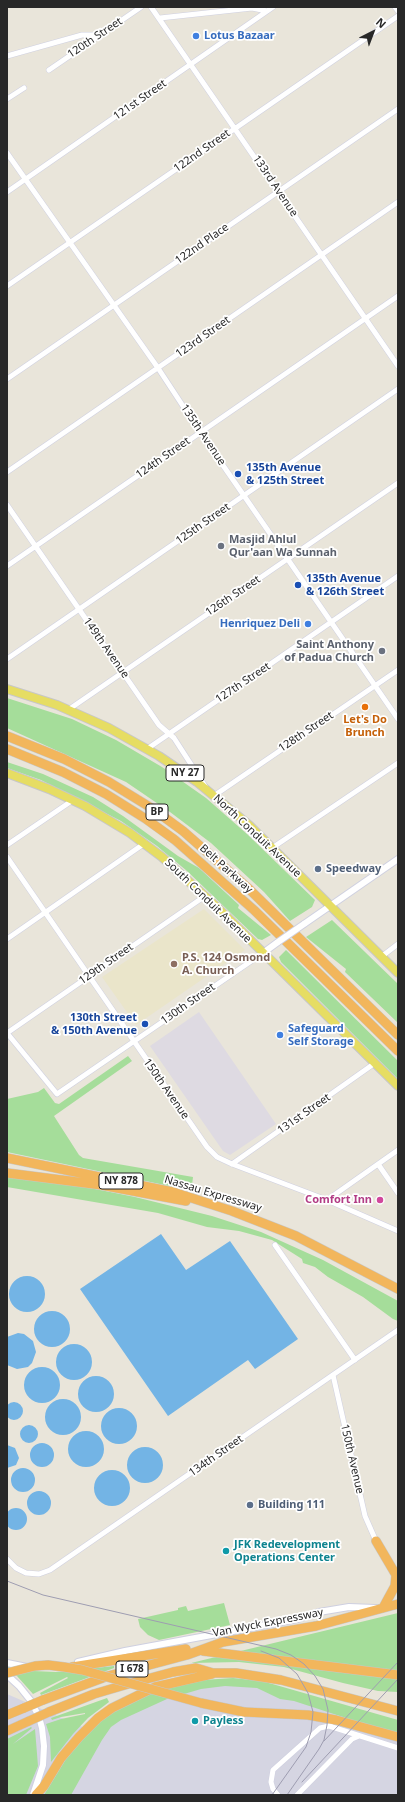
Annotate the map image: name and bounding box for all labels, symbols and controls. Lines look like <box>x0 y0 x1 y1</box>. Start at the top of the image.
north arrow <box>353 12 393 52</box>
text: N <box>373 14 390 31</box>
street label: 120th Street <box>65 15 125 61</box>
place label: Lotus Bazaar <box>204 29 275 43</box>
marker: Lotus Bazaar <box>191 31 201 41</box>
street label: 121st Street <box>111 77 169 123</box>
street label: 122nd Street <box>171 127 233 175</box>
street label: 133rd Avenue <box>250 153 300 219</box>
street label: 122nd Place <box>173 221 231 267</box>
street label: 123rd Street <box>173 313 233 361</box>
street label: 135th Avenue <box>178 402 228 468</box>
street label: 124th Street <box>133 434 193 482</box>
place label: 135th Avenue & 125th Street <box>246 461 324 487</box>
marker: 135th Avenue & 125th Street <box>233 469 243 479</box>
street label: 125th Street <box>173 500 233 548</box>
place label: Masjid Ahlul Qur'aan Wa Sunnah <box>229 533 337 559</box>
marker: Masjid Ahlul Qur'aan Wa Sunnah <box>216 541 226 551</box>
place label: 135th Avenue & 126th Street <box>306 572 384 598</box>
street label: 126th Street <box>203 573 263 619</box>
marker: 135th Avenue & 126th Street <box>293 580 303 590</box>
street label: 149th Avenue <box>80 615 132 681</box>
place label: Henriquez Deli <box>220 617 300 631</box>
marker: Henriquez Deli <box>303 619 313 629</box>
place label: Saint Anthony of Padua Church <box>284 638 374 664</box>
marker: Saint Anthony of Padua Church <box>377 646 387 656</box>
street label: 127th Street <box>213 660 273 706</box>
marker: Let's Do Brunch <box>360 702 370 712</box>
street label: 128th Street <box>276 709 336 755</box>
place label: Let's Do Brunch <box>343 713 387 739</box>
road number: NY 27 <box>166 765 204 781</box>
street label: North Conduit Avenue <box>210 792 304 880</box>
road number: BP <box>146 804 168 820</box>
street label: Belt Parkway <box>197 842 255 896</box>
street label: South Conduit Avenue <box>162 856 254 946</box>
place label: Speedway <box>326 862 381 876</box>
marker: Speedway <box>313 864 323 874</box>
street label: 129th Street <box>76 940 136 988</box>
place label: P.S. 124 Osmond A. Church <box>182 951 270 977</box>
marker: P.S. 124 Osmond A. Church <box>169 959 179 969</box>
street label: 130th Street <box>158 980 218 1028</box>
place label: 130th Street & 150th Avenue <box>51 1011 137 1037</box>
marker: 130th Street & 150th Avenue <box>140 1019 150 1029</box>
place label: Safeguard Self Storage <box>288 1022 354 1048</box>
marker: Safeguard Self Storage <box>275 1030 285 1040</box>
street label: 150th Avenue <box>140 1056 192 1122</box>
street label: 131st Street <box>275 1091 333 1137</box>
road number: NY 878 <box>99 1173 143 1189</box>
street label: Nassau Expressway <box>163 1173 263 1215</box>
place label: Comfort Inn <box>305 1193 372 1207</box>
marker: Comfort Inn <box>375 1195 385 1205</box>
street label: 150th Avenue <box>338 1423 366 1495</box>
street label: 134th Street <box>186 1432 246 1480</box>
place label: Building 111 <box>258 1498 325 1512</box>
marker: Building 111 <box>245 1500 255 1510</box>
place label: JFK Redevelopment Operations Center <box>234 1538 340 1564</box>
marker: JFK Redevelopment Operations Center <box>221 1546 231 1556</box>
street label: Van Wyck Expressway <box>212 1606 324 1640</box>
road number: I 678 <box>116 1661 148 1677</box>
place label: Payless <box>203 1714 244 1728</box>
marker: Payless <box>190 1716 200 1726</box>

